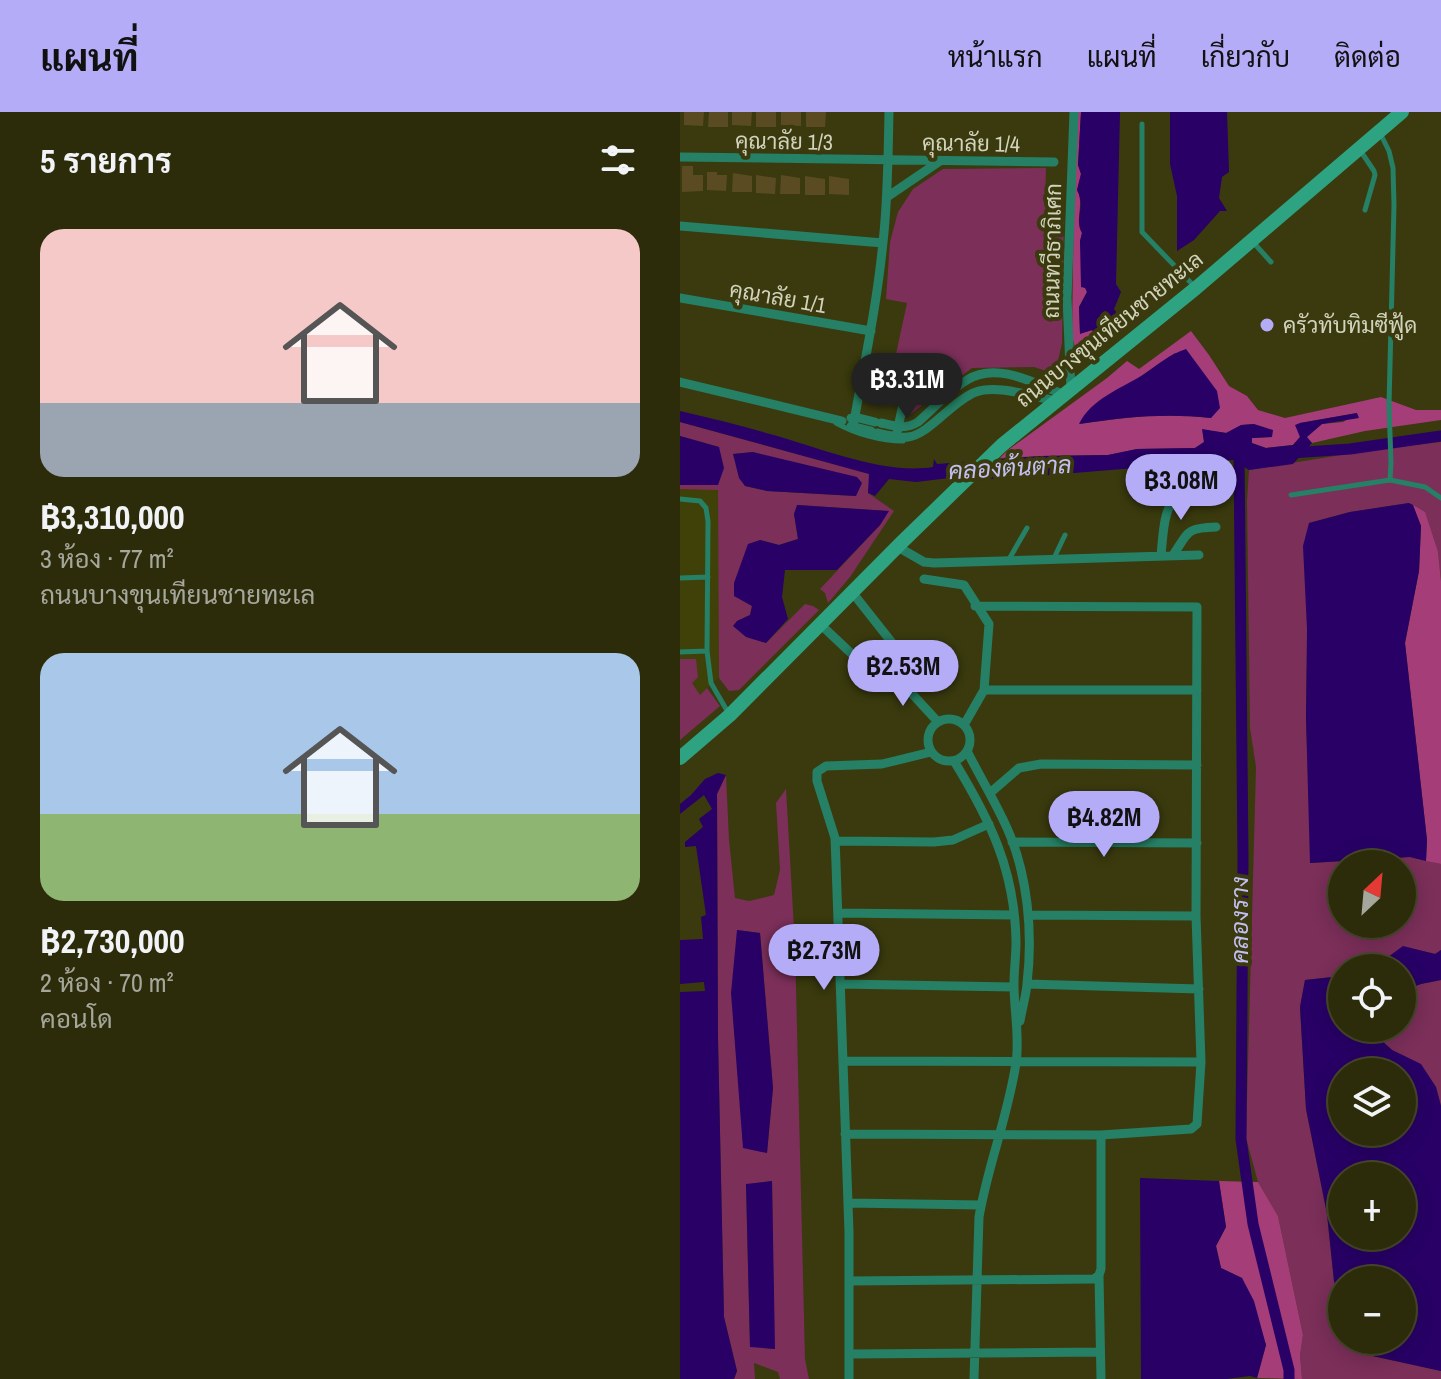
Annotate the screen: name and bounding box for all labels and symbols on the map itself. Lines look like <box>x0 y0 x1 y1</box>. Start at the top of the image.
street label: คุณาลัย 1/3 <box>735 125 833 158</box>
street label: คุณาลัย 1/4 <box>922 127 1020 160</box>
street label: ถนนทวีธาภิเศก <box>1036 183 1068 319</box>
street label: ถนนบางขุนเทียนชายทะเล <box>1009 244 1210 415</box>
street label: คุณาลัย 1/1 <box>727 274 829 321</box>
place label: ครัวทับทิมซีฟู้ด <box>1283 310 1417 341</box>
marker: ครัวทับทิมซีฟู้ด <box>1258 316 1276 334</box>
pin: ฿3.31M <box>842 353 972 421</box>
water label: คลองต้นตาล <box>948 448 1072 486</box>
pin: ฿3.08M <box>1116 454 1246 522</box>
pin: ฿2.53M <box>838 640 968 708</box>
pin: ฿4.82M <box>1039 791 1169 859</box>
north arrow <box>1328 850 1416 938</box>
water label: คลองราง <box>1223 876 1255 964</box>
pin: ฿2.73M <box>759 924 889 992</box>

